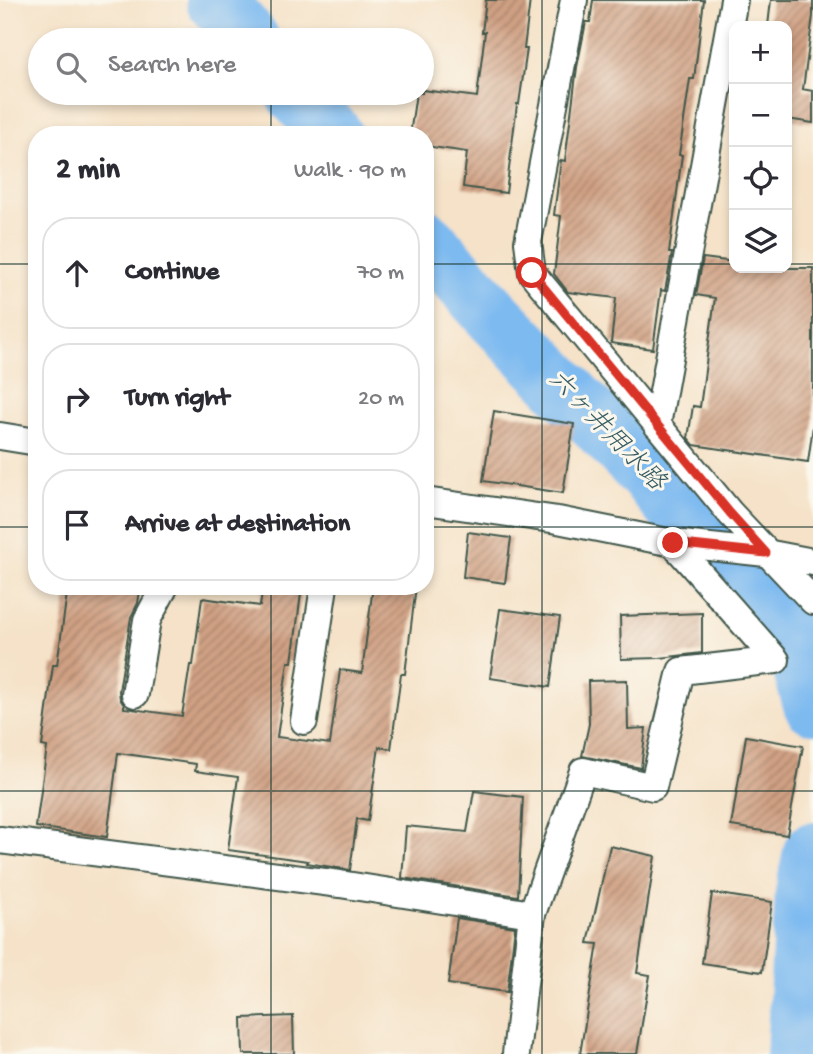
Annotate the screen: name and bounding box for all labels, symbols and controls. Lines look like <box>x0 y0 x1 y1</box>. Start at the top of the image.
map controls <box>729 21 792 273</box>
button: + <box>729 21 792 84</box>
search box <box>28 28 434 105</box>
icon: search <box>52 48 90 86</box>
text: Search here <box>108 51 236 82</box>
button: − <box>729 84 792 147</box>
button: locate <box>729 147 792 210</box>
text: 2 min <box>56 154 120 189</box>
text: Walk · 90 m <box>294 158 406 185</box>
button: layers <box>729 210 792 273</box>
icon: ahead <box>58 254 96 292</box>
route start <box>516 257 547 288</box>
text: Continue <box>125 258 219 289</box>
text: 70 m <box>357 260 404 287</box>
water label: 六ヶ井用水路 <box>540 364 673 500</box>
icon: right <box>58 380 96 418</box>
text: Turn right <box>125 384 229 415</box>
text: 20 m <box>358 386 404 413</box>
icon: arrive <box>58 506 96 544</box>
text: Arrive at destination <box>125 510 350 541</box>
route end <box>657 527 688 558</box>

